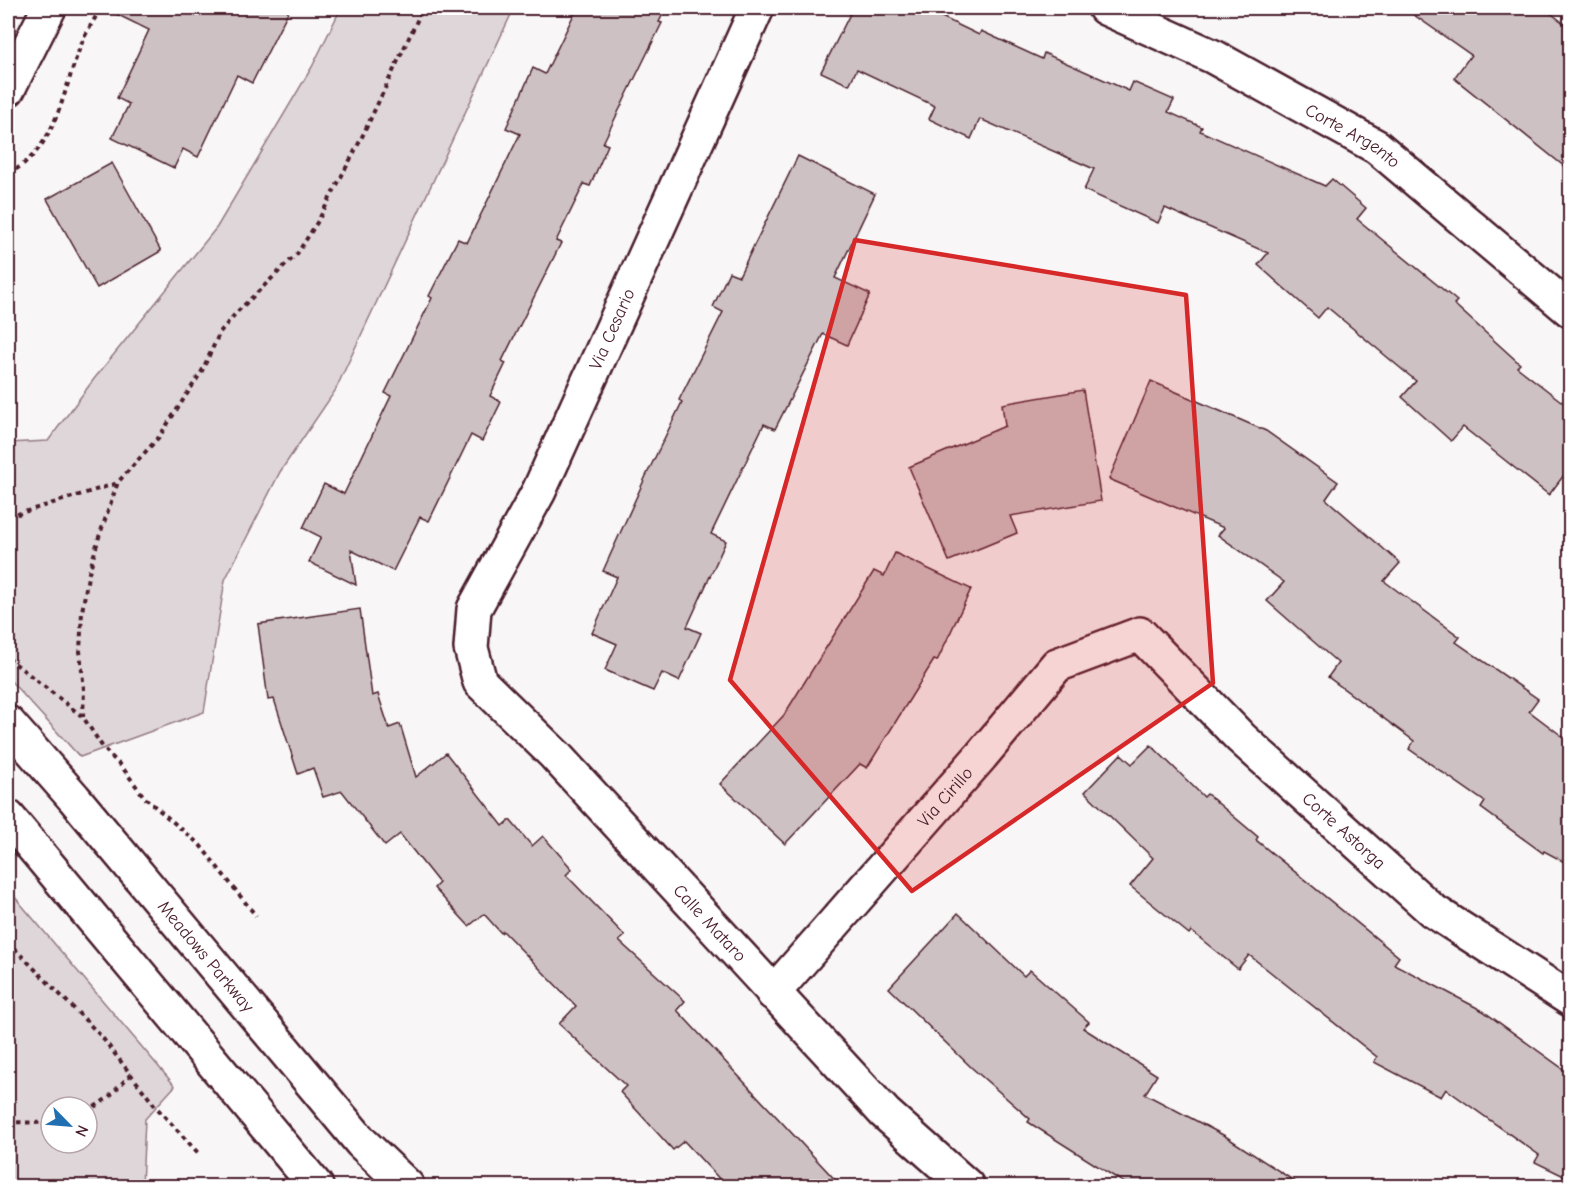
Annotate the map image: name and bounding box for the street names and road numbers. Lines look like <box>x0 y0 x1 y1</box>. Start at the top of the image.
street label: Corte Argento <box>1301 99 1404 173</box>
street label: Via Cesario <box>585 285 640 373</box>
street label: Via Cirillo <box>914 763 977 831</box>
street label: Corte Astorga <box>1298 788 1390 874</box>
street label: Calle Mataro <box>669 880 750 966</box>
street label: Meadows Parkway <box>153 897 259 1017</box>

